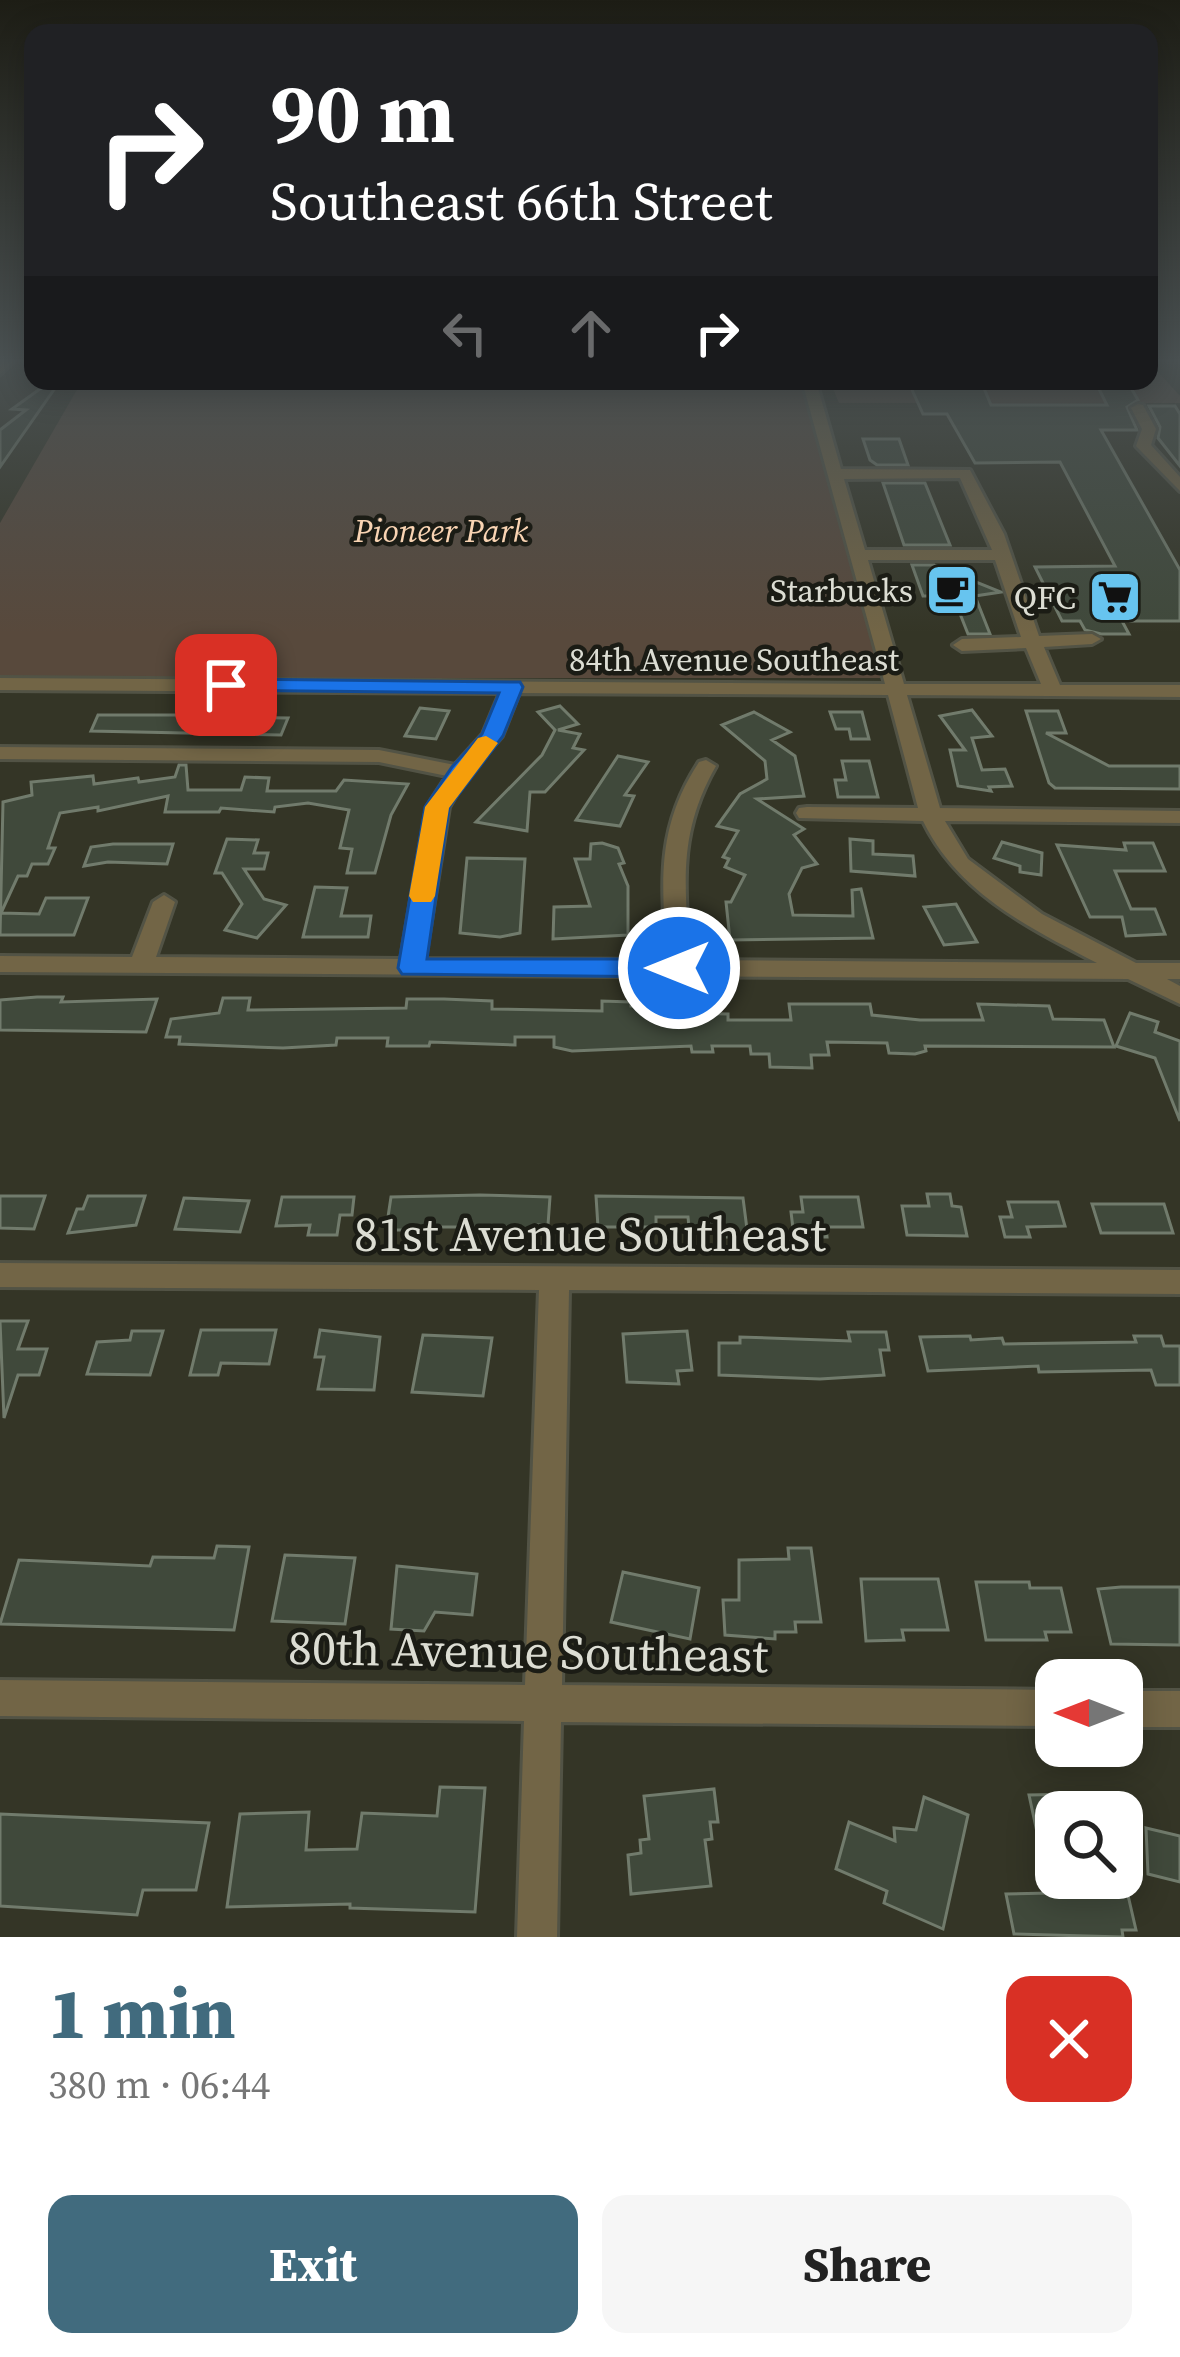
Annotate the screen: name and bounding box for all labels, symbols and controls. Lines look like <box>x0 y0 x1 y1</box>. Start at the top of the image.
text: 90 m <box>270 55 455 170</box>
icon: right <box>72 72 228 228</box>
text: Southeast 66th Street <box>270 164 772 238</box>
icon: left <box>432 300 498 366</box>
icon: ahead <box>558 300 624 366</box>
icon: right <box>684 300 750 366</box>
park label: Pioneer Park <box>353 508 529 553</box>
cafe icon: Starbucks <box>924 562 980 618</box>
place label: Starbucks <box>770 568 913 613</box>
supermarket icon: QFC <box>1087 569 1143 625</box>
place label: QFC <box>1014 575 1076 620</box>
pin <box>175 634 277 736</box>
street label: 84th Avenue Southeast <box>569 637 899 682</box>
icon: arrive <box>193 652 259 718</box>
position arrow <box>616 905 742 1031</box>
street label: 81st Avenue Southeast <box>354 1201 826 1267</box>
street label: 80th Avenue Southeast <box>287 1614 769 1688</box>
north arrow <box>1035 1659 1143 1767</box>
map controls <box>1035 1659 1143 1899</box>
button: search <box>1035 1791 1143 1899</box>
text: 1 min <box>48 1963 236 2062</box>
button: close <box>1006 1976 1132 2102</box>
text: 380 m · 06:44 <box>48 2058 270 2111</box>
button: Exit <box>48 2195 578 2333</box>
button: Share <box>602 2195 1132 2333</box>

